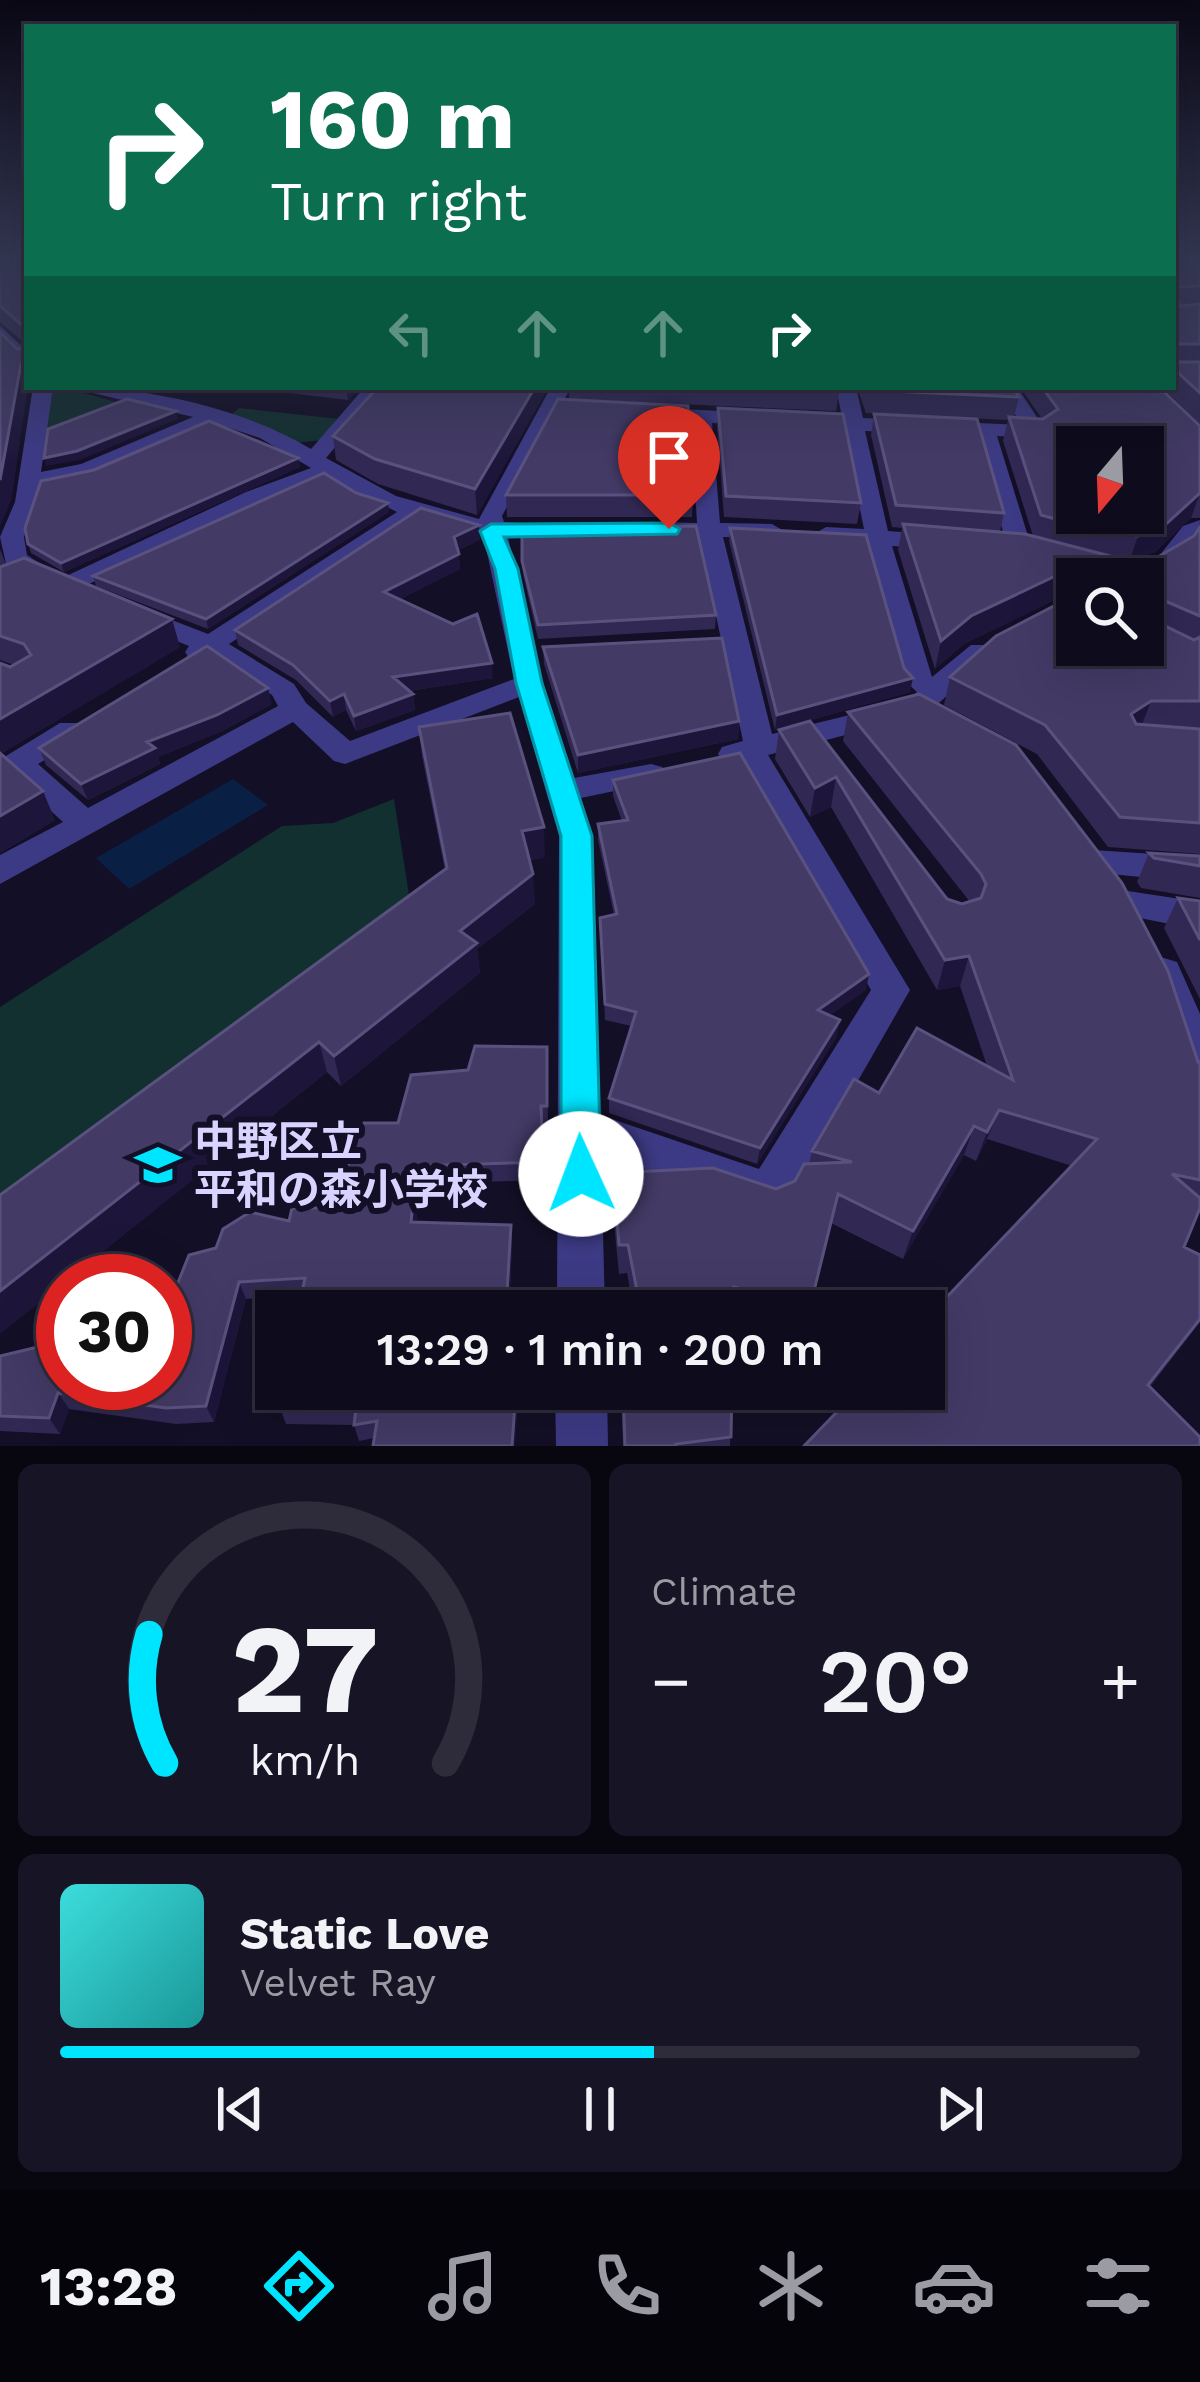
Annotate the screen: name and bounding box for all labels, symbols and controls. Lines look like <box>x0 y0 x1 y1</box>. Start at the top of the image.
text: 160 m <box>270 70 515 168</box>
icon: right <box>72 72 228 228</box>
text: Turn right <box>270 170 527 233</box>
icon: left <box>378 300 444 366</box>
icon: ahead <box>504 300 570 366</box>
icon: ahead <box>630 300 696 366</box>
icon: right <box>756 300 822 366</box>
pin <box>618 406 720 529</box>
icon: arrive <box>636 424 702 490</box>
north arrow <box>1056 426 1164 534</box>
map controls <box>1056 426 1164 666</box>
button: search <box>1056 558 1164 666</box>
position arrow <box>518 1111 644 1237</box>
place label: 中野区立 平和の森小学校 <box>194 1117 488 1214</box>
school or university icon: 中野区立 平和の森小学校 <box>133 1140 183 1190</box>
speed limit sign: 30 <box>36 1254 192 1410</box>
text: 13:29 · 1 min · 200 m <box>377 1323 823 1376</box>
text: Climate <box>651 1569 797 1614</box>
text: 27 <box>231 1596 378 1742</box>
text: 20° <box>819 1628 972 1734</box>
text: − <box>651 1643 691 1720</box>
text: + <box>1100 1643 1140 1720</box>
text: km/h <box>249 1735 360 1785</box>
text: Static Love <box>240 1907 490 1960</box>
text: Velvet Ray <box>240 1960 436 2005</box>
icon: previous <box>207 2076 273 2142</box>
icon: pause <box>567 2076 633 2142</box>
icon: next <box>927 2076 993 2142</box>
icon: directions <box>257 2244 341 2328</box>
icon: music <box>421 2244 505 2328</box>
icon: phone <box>585 2244 669 2328</box>
icon: climate <box>749 2244 833 2328</box>
icon: car <box>912 2244 996 2328</box>
icon: filters <box>1076 2244 1160 2328</box>
text: 13:28 <box>40 2255 178 2318</box>

